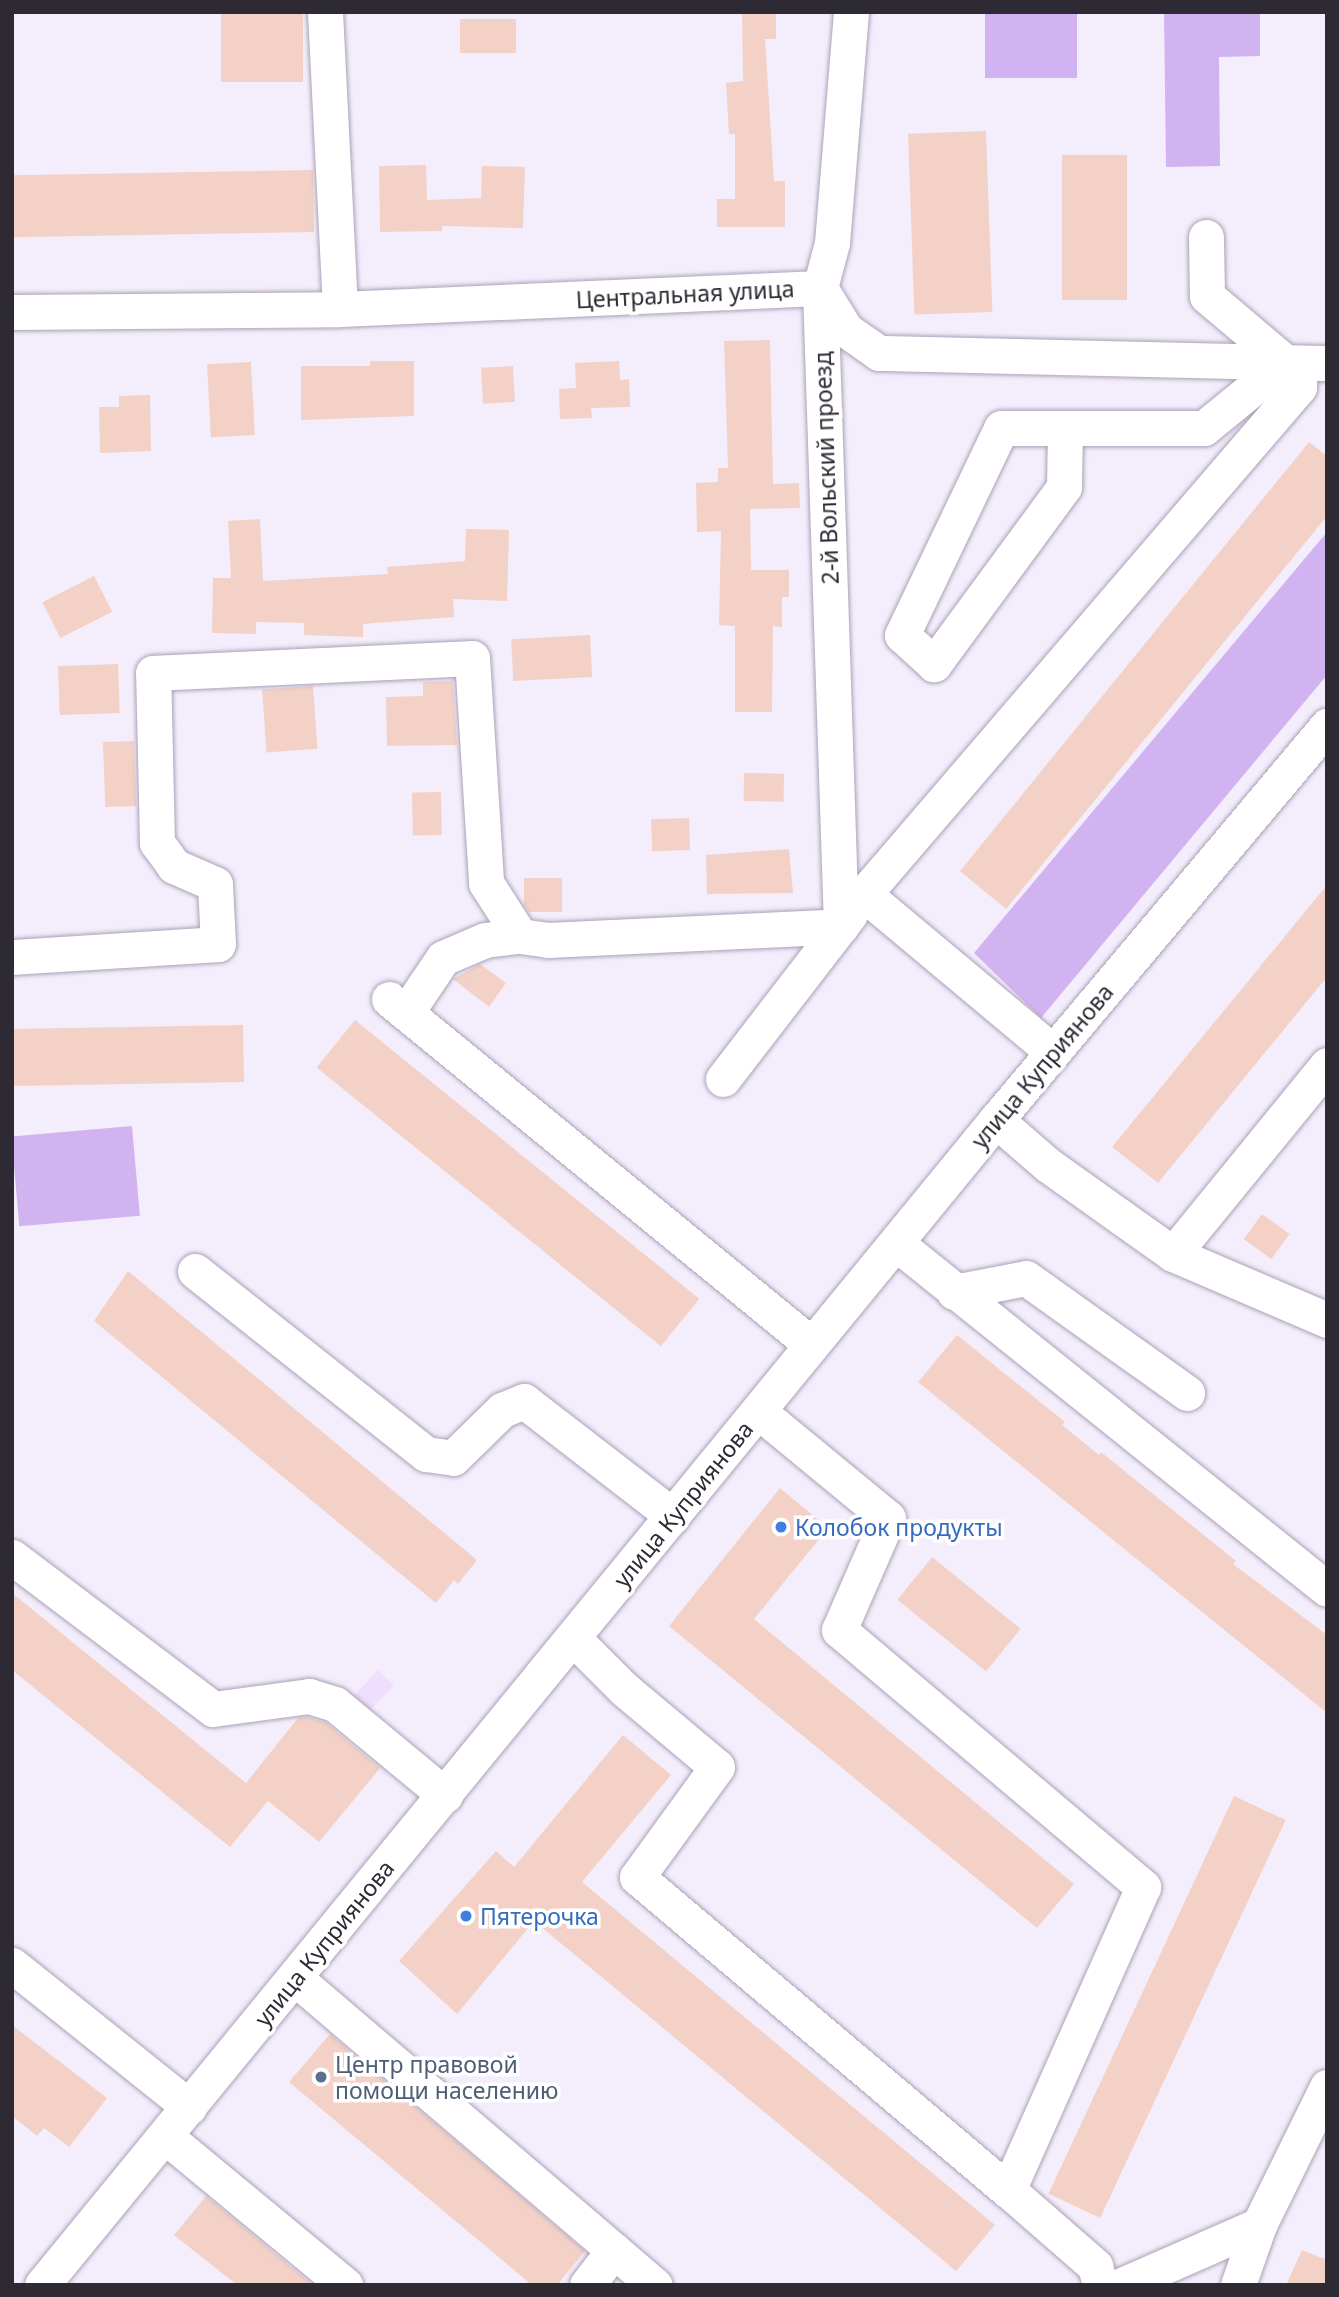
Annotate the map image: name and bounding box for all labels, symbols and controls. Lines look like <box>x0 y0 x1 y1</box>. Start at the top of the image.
street label: Центральная улица <box>575 274 795 314</box>
street label: 2-й Вольский проезд <box>808 351 844 585</box>
street label: улица Куприянова <box>965 978 1119 1154</box>
street label: улица Куприянова <box>607 1415 759 1593</box>
place label: Колобок продукты <box>795 1513 1003 1541</box>
marker: Колобок продукты <box>773 1519 789 1535</box>
street label: улица Куприянова <box>248 1854 400 2032</box>
place label: Пятерочка <box>480 1902 599 1930</box>
marker: Пятерочка <box>458 1908 474 1924</box>
place label: Центр правовой помощи населению <box>335 2050 558 2104</box>
marker: Центр правовой помощи населению <box>313 2069 329 2085</box>

